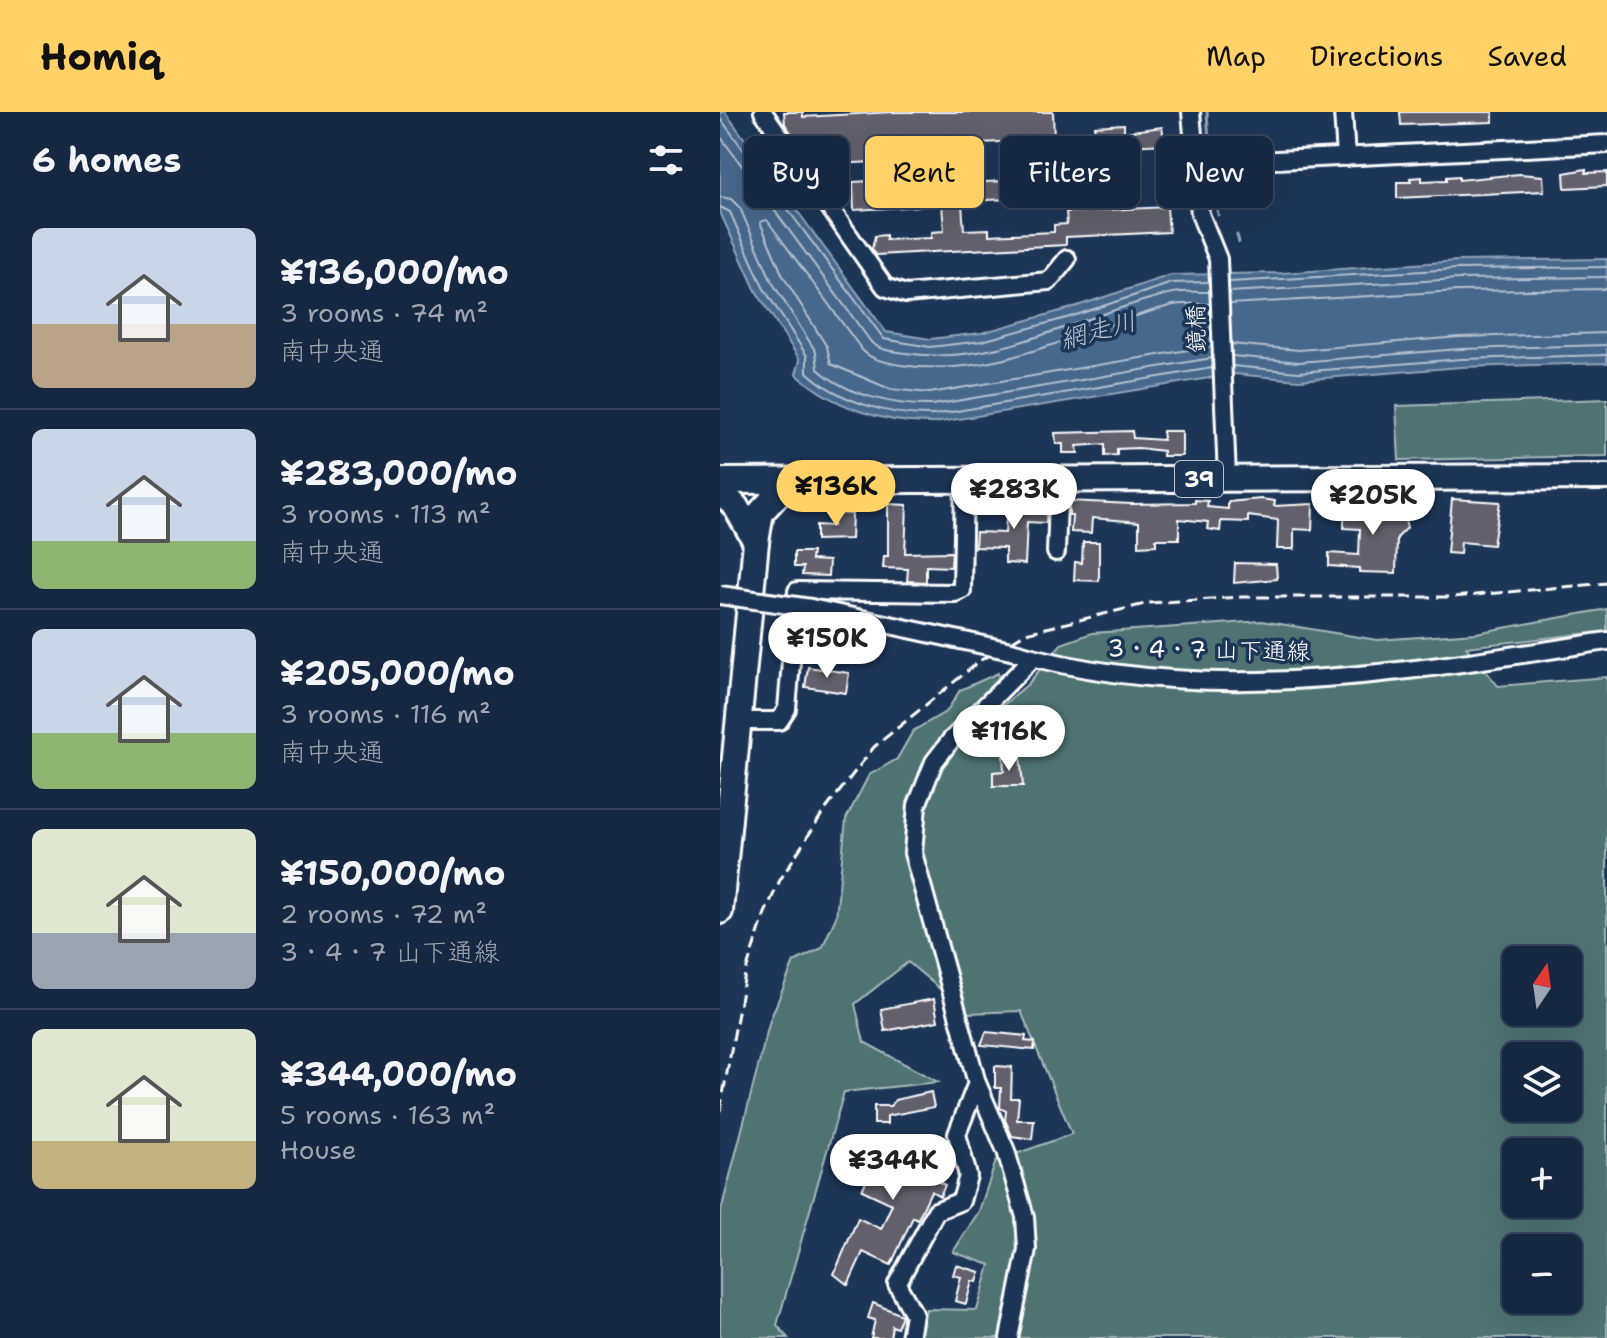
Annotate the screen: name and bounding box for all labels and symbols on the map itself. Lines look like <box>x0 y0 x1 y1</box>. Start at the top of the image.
water label: 網走川 <box>1056 303 1140 357</box>
street label: 鏡橋 <box>1180 305 1212 353</box>
pin: ¥136K <box>780 460 892 528</box>
road number: 39 <box>1175 461 1223 497</box>
pin: ¥283K <box>958 463 1070 531</box>
pin: ¥205K <box>1317 469 1429 537</box>
pin: ¥150K <box>771 612 883 680</box>
street label: 3・4・7 山下通線 <box>1107 632 1311 668</box>
pin: ¥116K <box>953 705 1065 773</box>
north arrow <box>1502 946 1582 1026</box>
pin: ¥344K <box>837 1134 949 1202</box>

